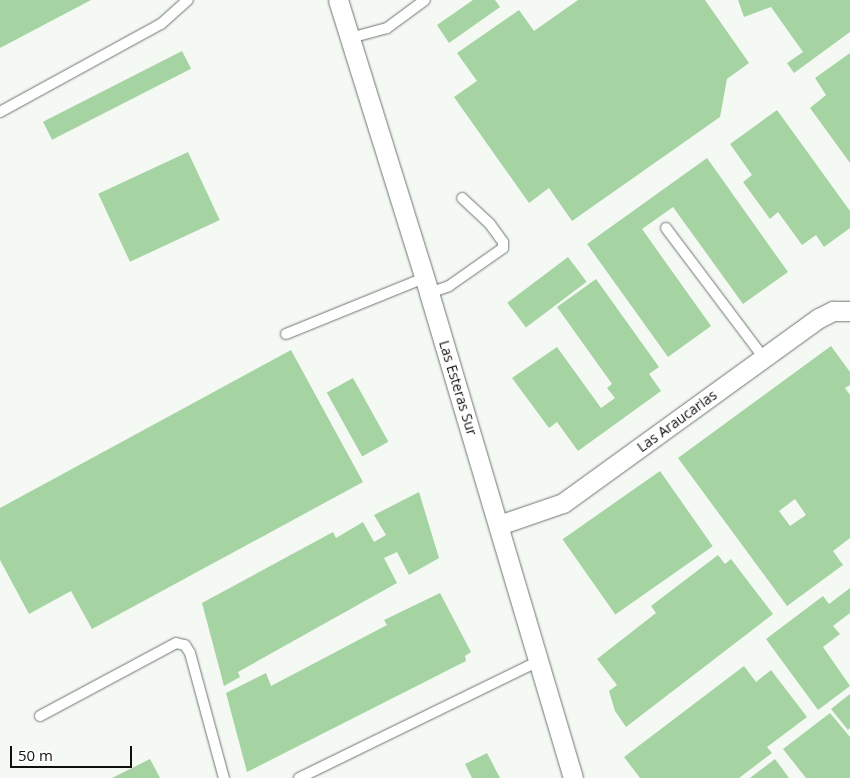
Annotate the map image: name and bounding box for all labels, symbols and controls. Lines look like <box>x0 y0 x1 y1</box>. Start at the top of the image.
street label: Las Esteras Sur <box>436 338 480 438</box>
street label: Las Araucarias <box>634 386 720 456</box>
scale bar <box>12 736 135 768</box>
text: 50 m <box>18 745 53 765</box>

